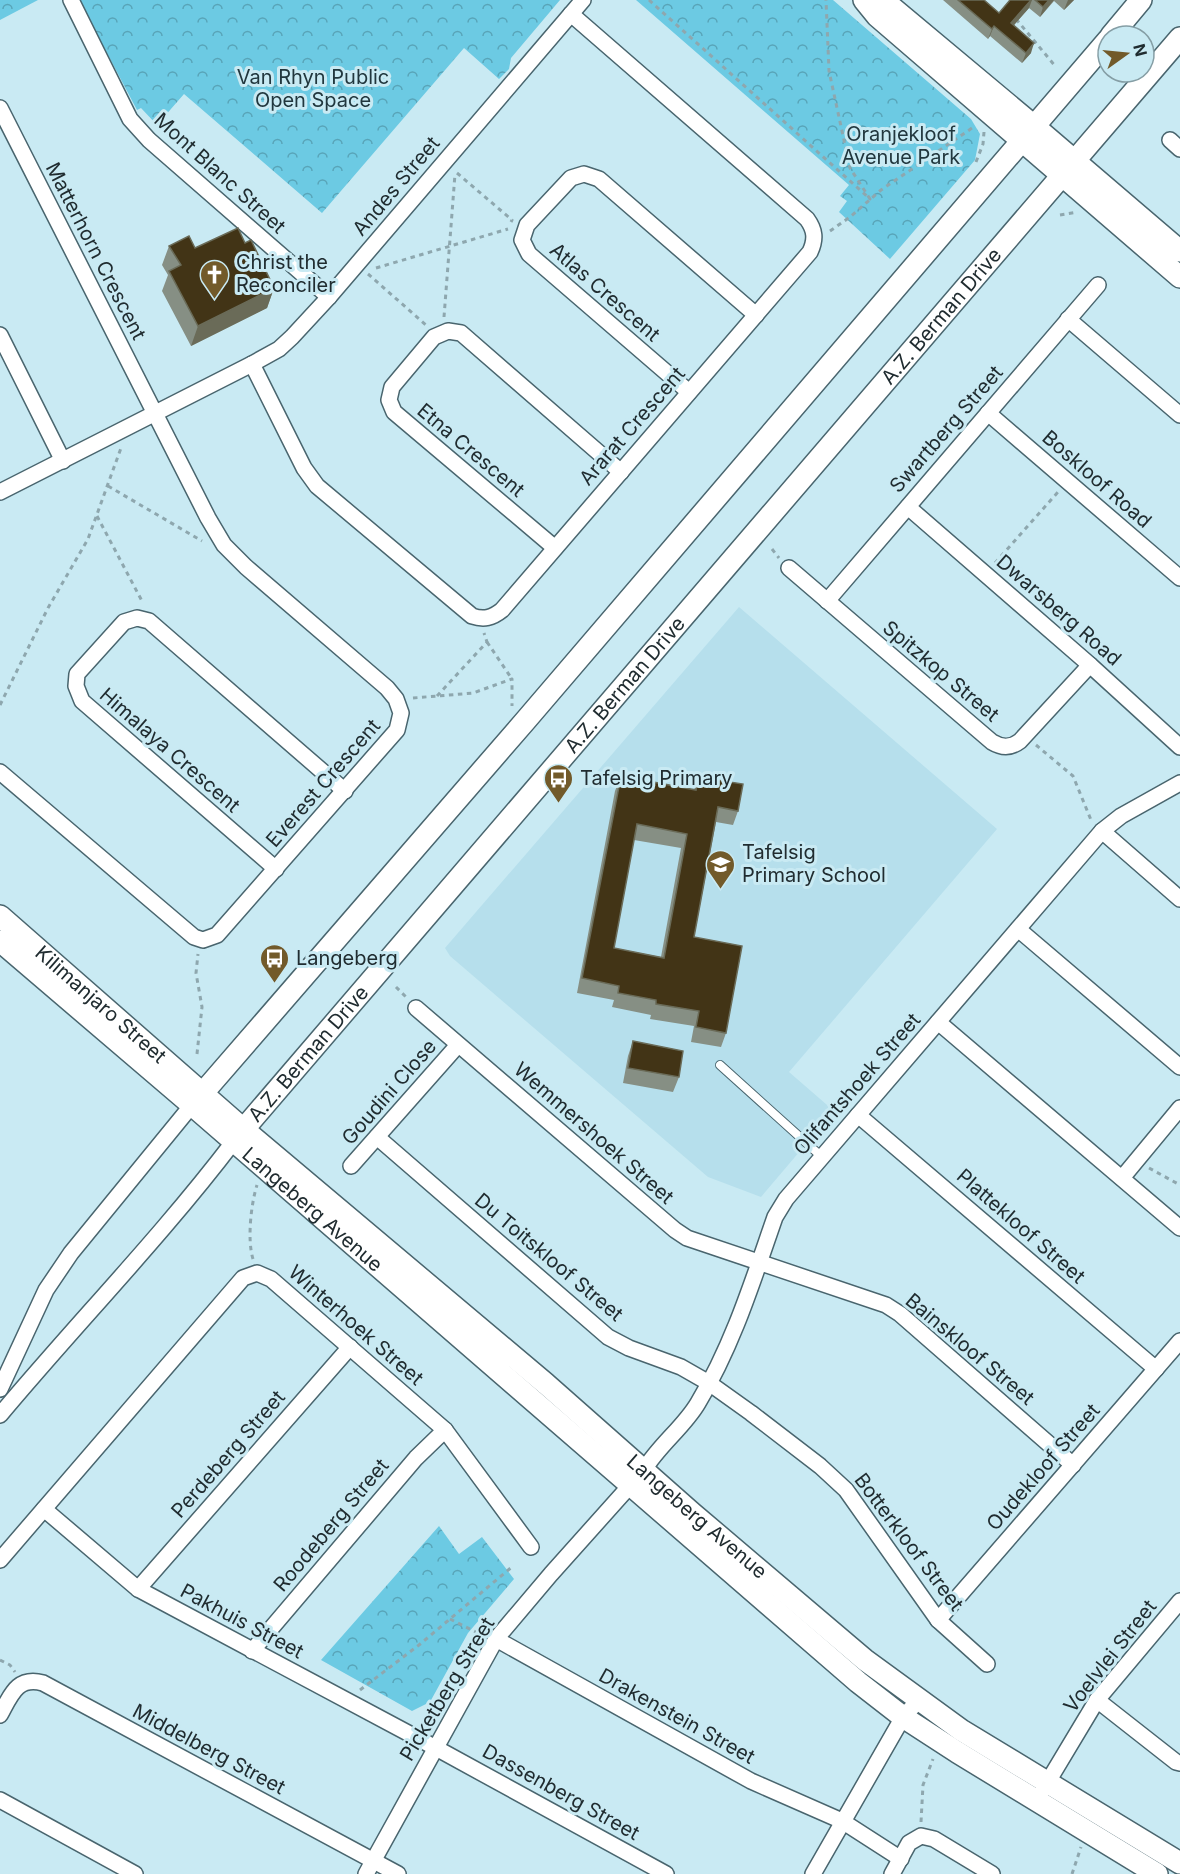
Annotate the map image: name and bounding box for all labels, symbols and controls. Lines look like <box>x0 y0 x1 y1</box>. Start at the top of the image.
north arrow <box>1096 24 1156 84</box>
text: N <box>1129 42 1152 59</box>
park label: Van Rhyn Public Open Space <box>237 65 389 112</box>
street label: Mont Blanc Street <box>149 108 291 239</box>
park label: Oranjekloof Avenue Park <box>842 122 960 169</box>
street label: Andes Street <box>348 131 445 240</box>
street label: Matterhorn Crescent <box>41 158 151 344</box>
street label: Atlas Crescent <box>545 238 665 347</box>
street label: A.Z. Berman Drive <box>876 243 1006 389</box>
place label: Christ the Reconciler <box>236 250 336 297</box>
church icon: Christ the Reconciler <box>199 258 231 300</box>
street label: Swartberg Street <box>884 360 1008 497</box>
street label: Ararat Crescent <box>574 362 690 490</box>
street label: Etna Crescent <box>412 398 530 502</box>
street label: Boskloof Road <box>1038 425 1156 533</box>
street label: Dwarsberg Road <box>992 549 1126 671</box>
street label: A.Z. Berman Drive <box>560 612 690 758</box>
street label: Spitzkop Street <box>878 615 1004 727</box>
street label: Himalaya Crescent <box>95 683 245 818</box>
street label: Everest Crescent <box>261 714 385 852</box>
bus stop icon: Tafelsig Primary <box>543 762 575 804</box>
place label: Tafelsig Primary <box>580 766 733 790</box>
place label: Tafelsig Primary School <box>742 840 886 887</box>
school or university icon: Tafelsig Primary School <box>705 848 737 890</box>
street label: Kilimanjaro Street <box>30 941 172 1068</box>
bus stop icon: Langeberg <box>259 942 291 984</box>
place label: Langeberg <box>296 946 398 970</box>
street label: A.Z. Berman Drive <box>243 981 373 1127</box>
street label: Olifantshoek Street <box>789 1008 926 1160</box>
street label: Goudini Close <box>337 1034 441 1150</box>
street label: Wemmershoek Street <box>509 1057 679 1209</box>
street label: Langeberg Avenue <box>238 1142 388 1277</box>
street label: Plattekloof Street <box>952 1164 1090 1289</box>
street label: Du Toitskloof Street <box>470 1188 628 1326</box>
street label: Winterhoek Street <box>284 1260 429 1390</box>
street label: Bainskloof Street <box>901 1288 1040 1410</box>
street label: Perdeberg Street <box>166 1385 290 1523</box>
street label: Oudekloof Street <box>981 1398 1105 1535</box>
street label: Langeberg Avenue <box>622 1449 772 1584</box>
street label: Roodeberg Street <box>268 1453 394 1596</box>
street label: Botterkloof Street <box>849 1468 969 1616</box>
street label: Pakhuis Street <box>176 1578 308 1664</box>
street label: Voelvlei Street <box>1059 1595 1162 1717</box>
street label: Picketberg Street <box>395 1612 500 1765</box>
street label: Drakenstein Street <box>595 1663 760 1769</box>
street label: Middelberg Street <box>129 1699 290 1800</box>
street label: Dassenberg Street <box>478 1739 644 1845</box>

